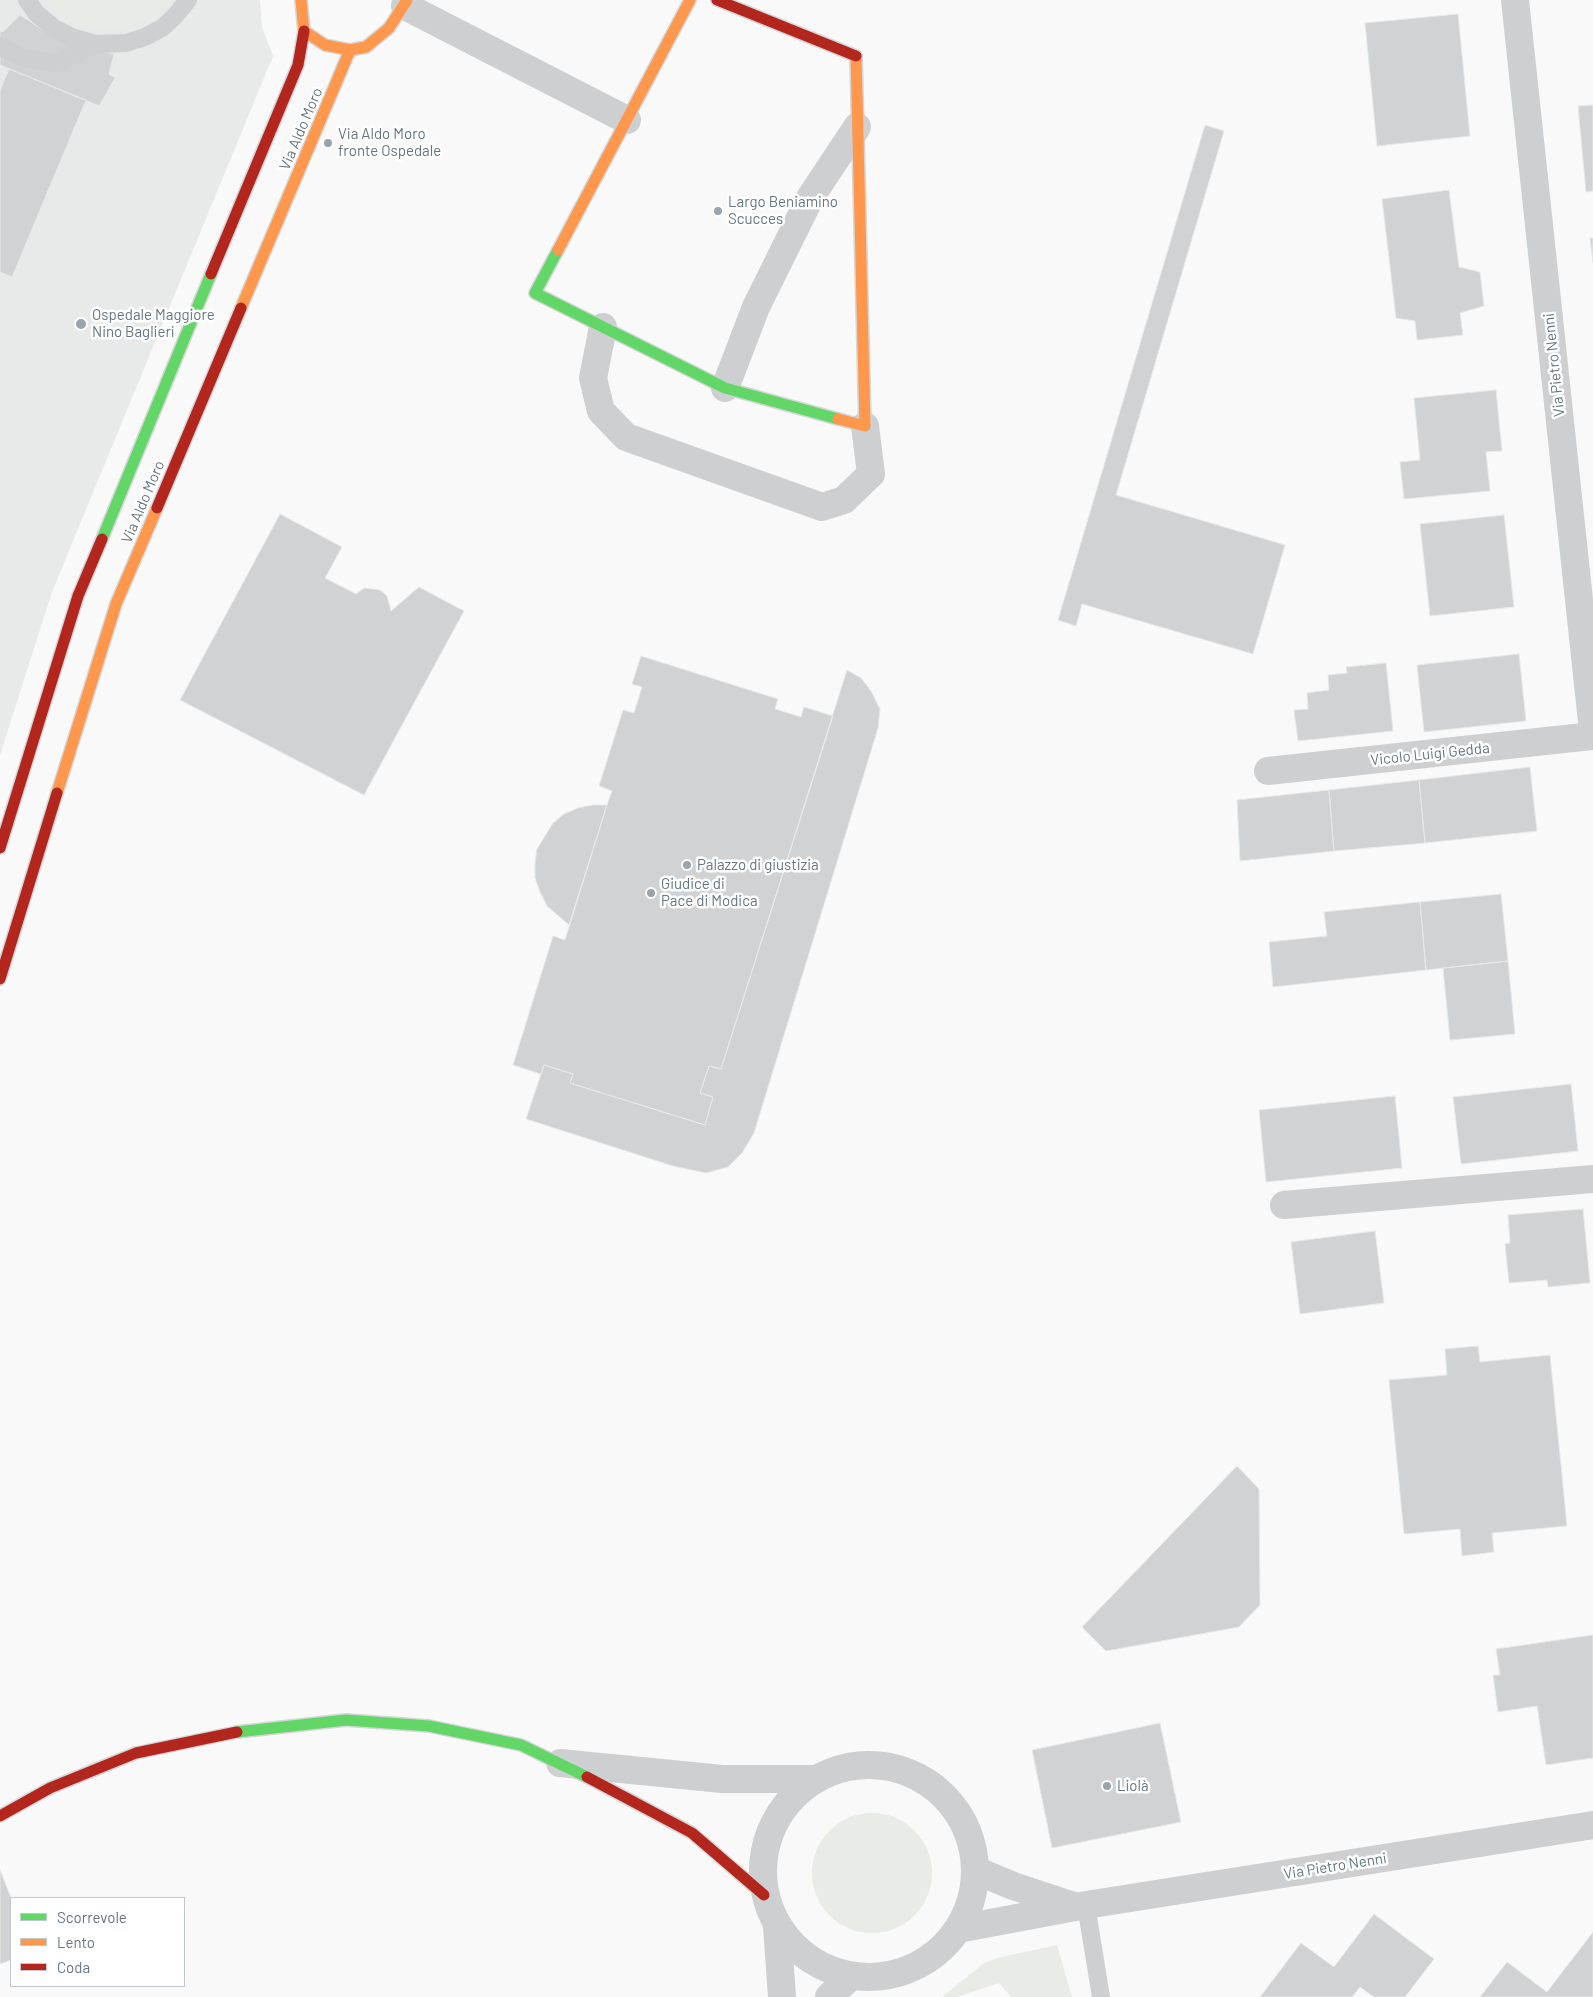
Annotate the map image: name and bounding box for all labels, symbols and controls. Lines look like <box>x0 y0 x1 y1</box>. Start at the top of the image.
street label: Via Aldo Moro <box>276 85 326 173</box>
place label: Via Aldo Moro fronte Ospedale <box>338 125 441 160</box>
marker: Via Aldo Moro fronte Ospedale <box>322 137 334 149</box>
place label: Largo Beniamino Scucces <box>728 193 838 228</box>
marker: Largo Beniamino Scucces <box>712 205 724 217</box>
place label: Ospedale Maggiore Nino Baglieri <box>92 306 215 341</box>
street label: Via Pietro Nenni <box>1540 312 1568 418</box>
marker: Ospedale Maggiore Nino Baglieri <box>74 317 88 331</box>
street label: Via Aldo Moro <box>118 458 168 546</box>
street label: Vicolo Luigi Gedda <box>1370 739 1490 769</box>
place label: Palazzo di giustizia <box>697 856 819 874</box>
marker: Palazzo di giustizia <box>681 859 693 871</box>
place label: Giudice di Pace di Modica <box>661 875 758 910</box>
marker: Giudice di Pace di Modica <box>645 887 657 899</box>
place label: Liolà <box>1117 1777 1149 1795</box>
marker: Liolà <box>1101 1780 1113 1792</box>
street label: Via Pietro Nenni <box>1282 1849 1388 1883</box>
legend <box>10 1897 185 1987</box>
text: Scorrevole <box>57 1908 127 1926</box>
text: Lento <box>57 1933 95 1951</box>
text: Coda <box>57 1958 90 1976</box>

